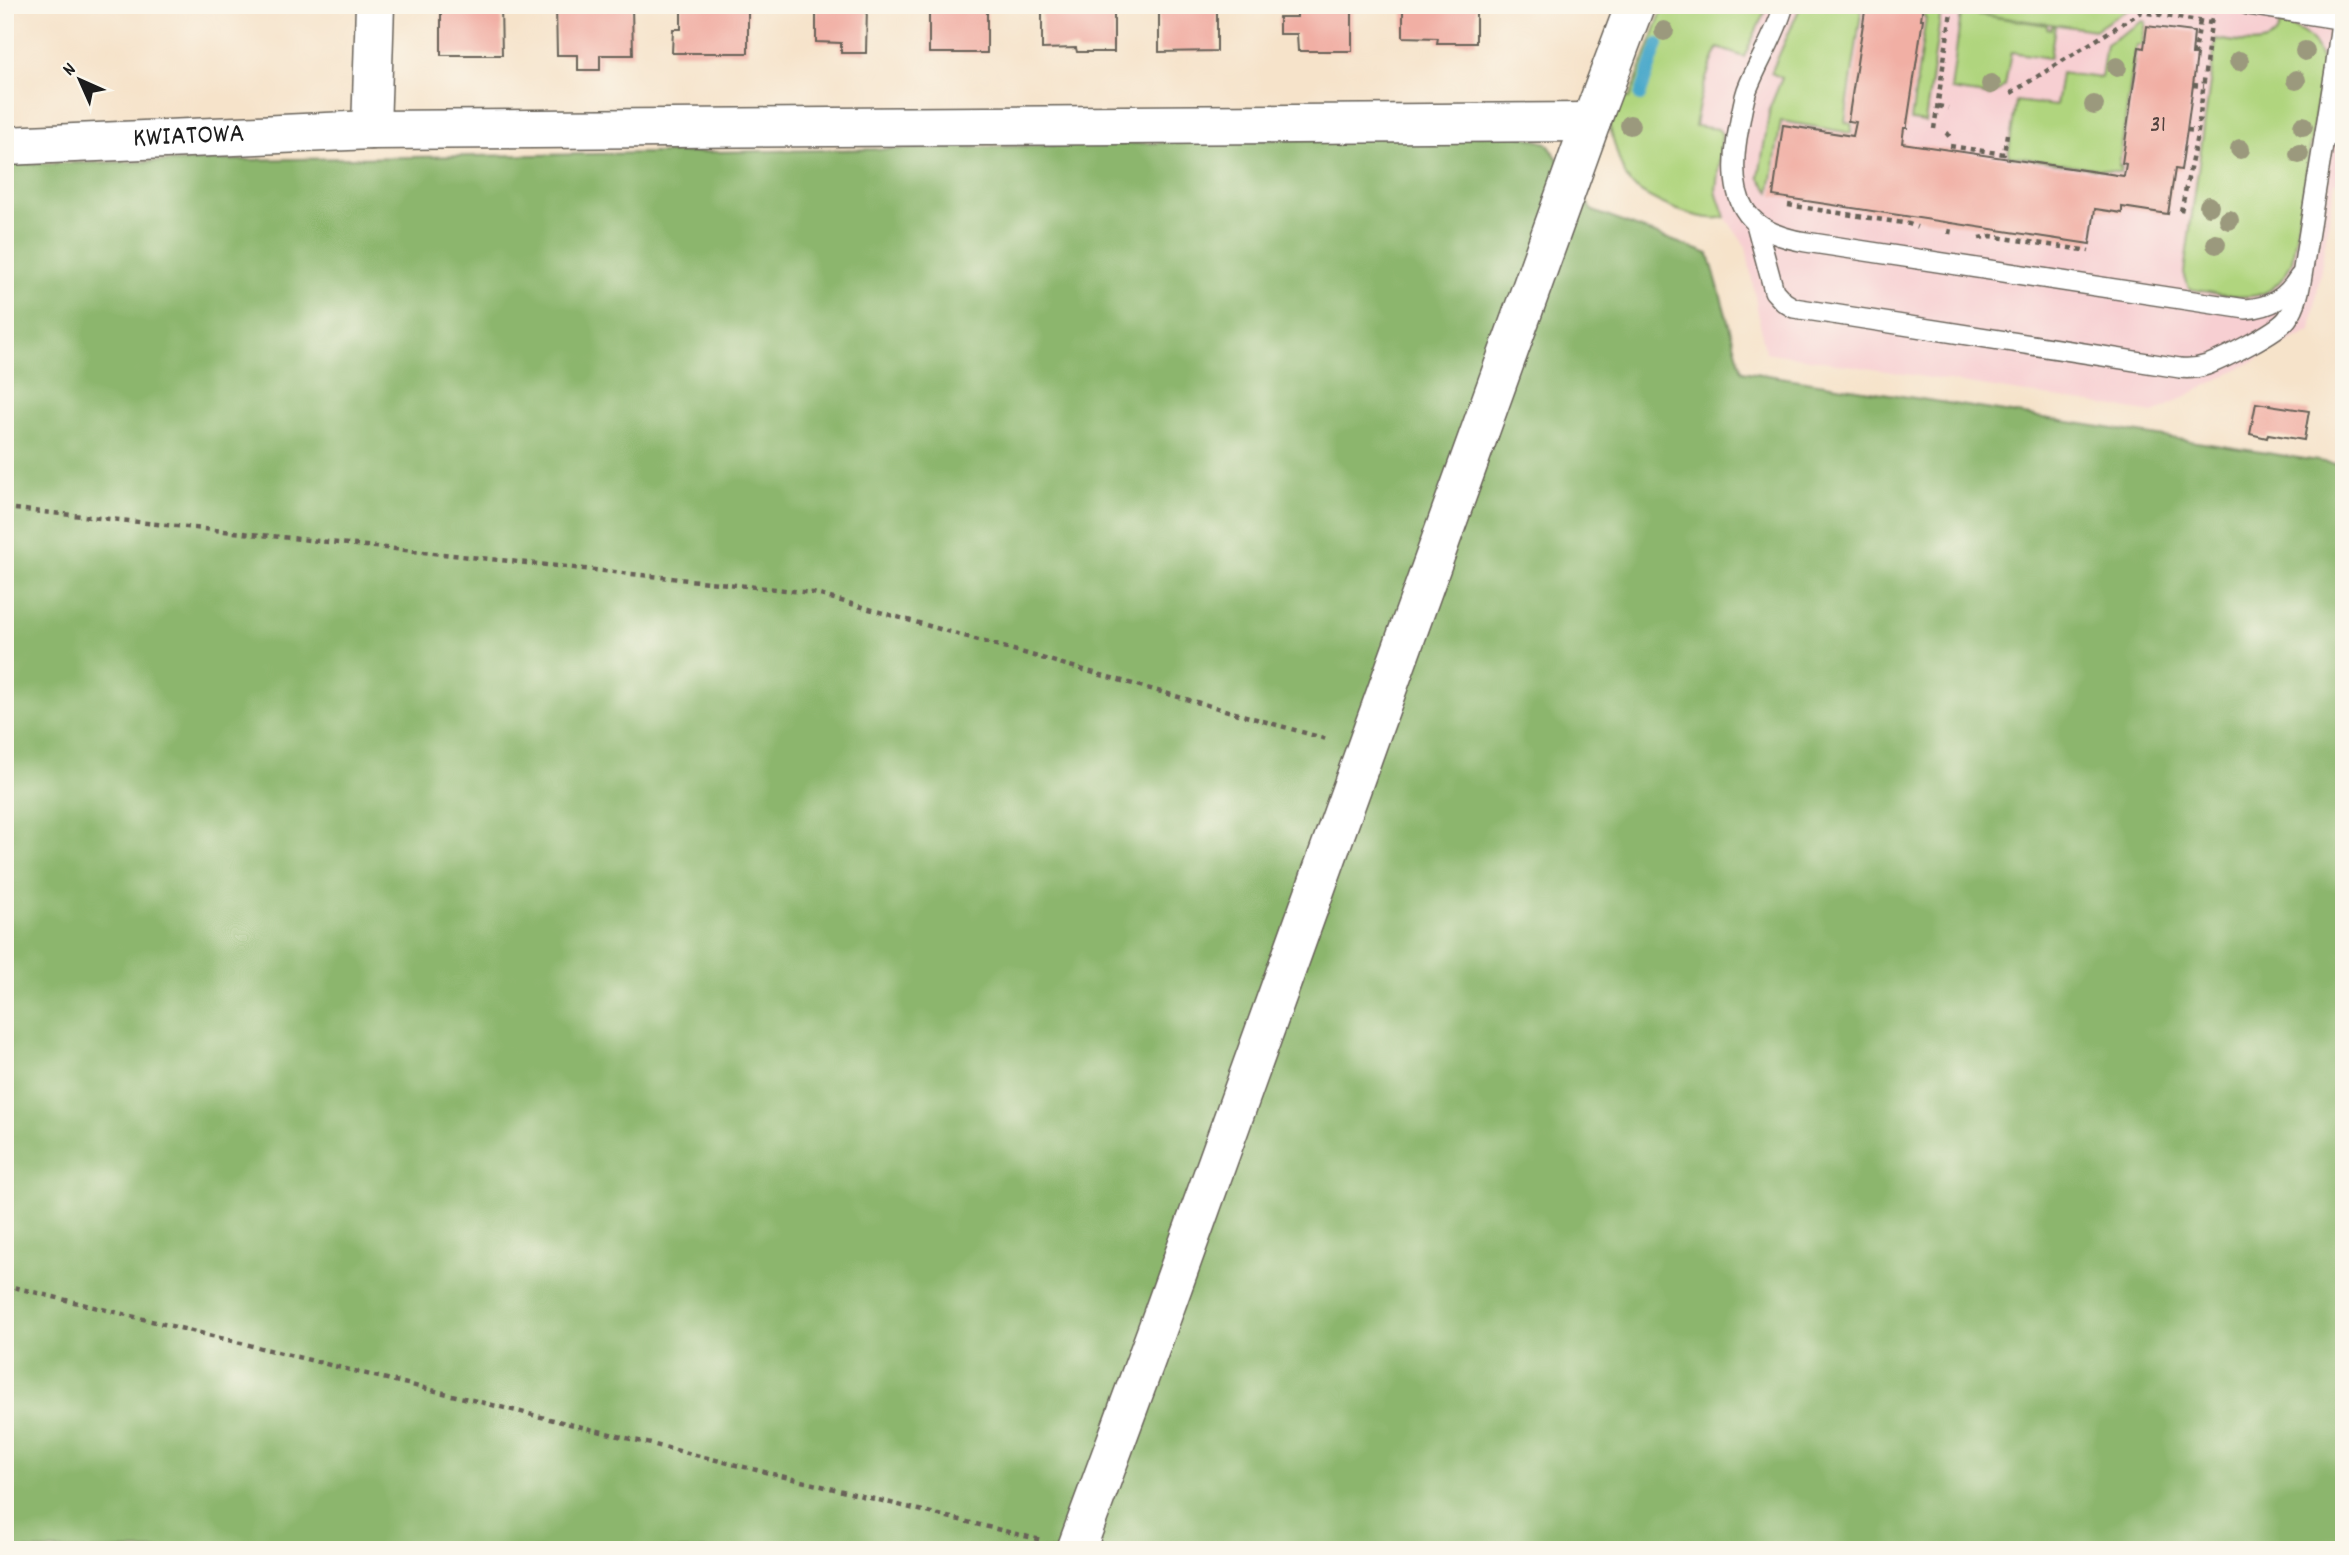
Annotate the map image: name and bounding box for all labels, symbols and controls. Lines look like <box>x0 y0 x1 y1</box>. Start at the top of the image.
north arrow <box>46 46 116 116</box>
text: N <box>58 58 83 83</box>
house number: 31 <box>2150 109 2166 143</box>
street label: KWIATOWA <box>132 116 245 160</box>

